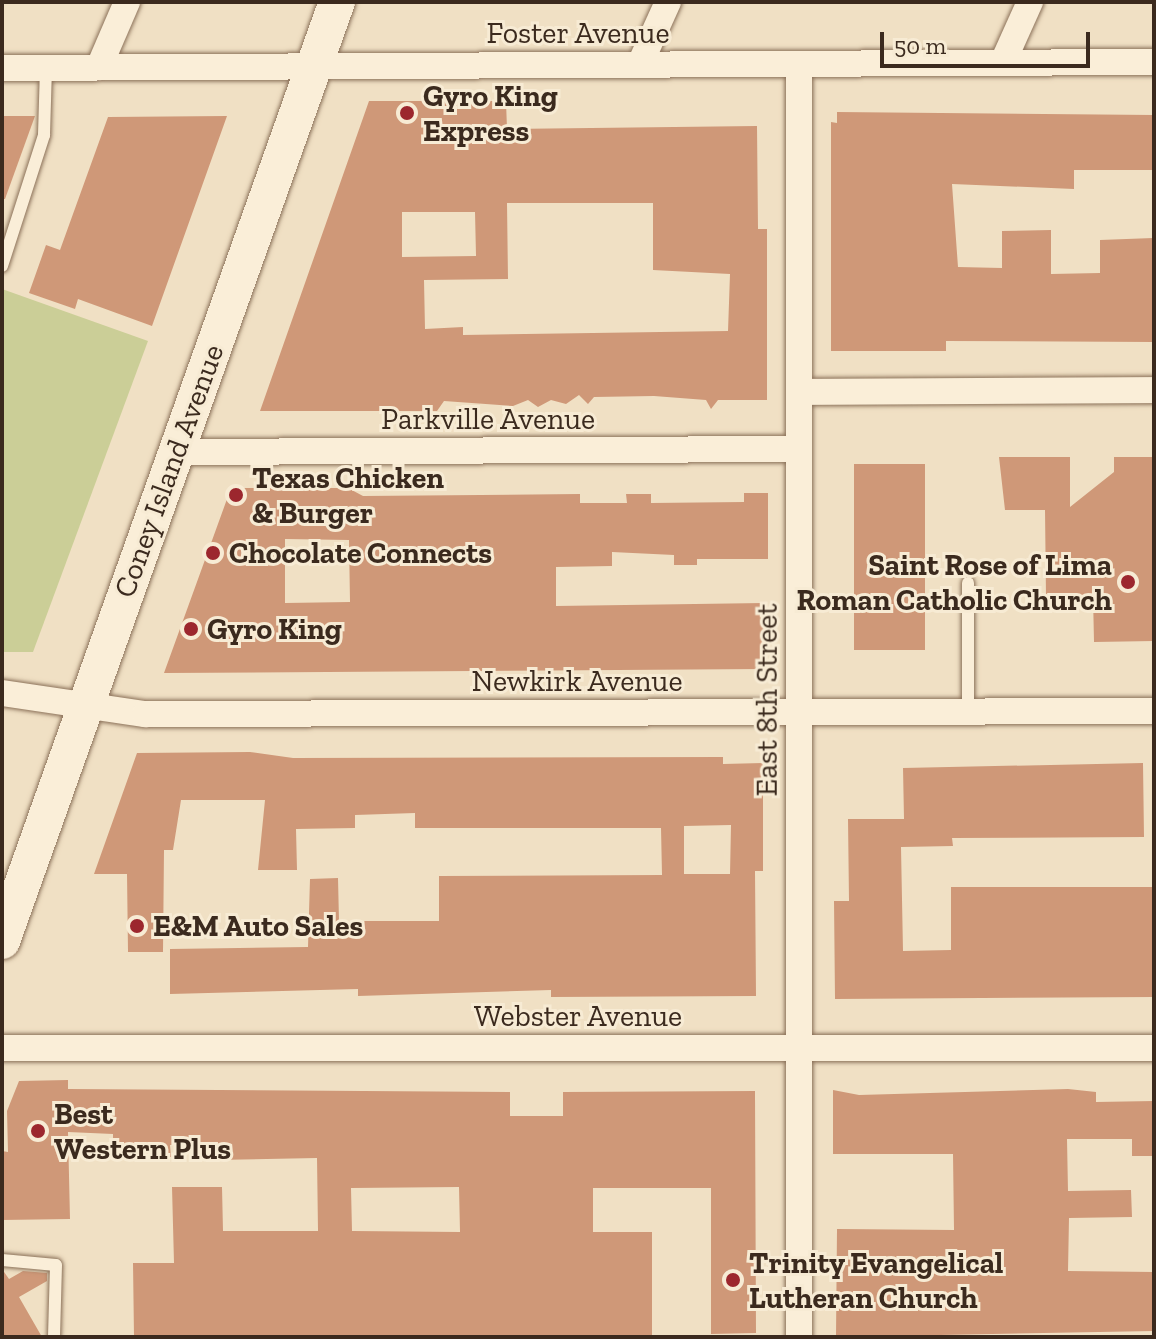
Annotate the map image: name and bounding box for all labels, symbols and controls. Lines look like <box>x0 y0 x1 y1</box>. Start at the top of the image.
street label: Foster Avenue <box>486 15 670 51</box>
scale bar <box>884 16 1094 66</box>
text: 50 m <box>894 31 946 60</box>
place label: Gyro King Express <box>423 78 558 148</box>
marker: Gyro King Express <box>398 104 416 122</box>
street label: Coney Island Avenue <box>106 339 232 603</box>
street label: Parkville Avenue <box>380 401 596 437</box>
place label: Texas Chicken & Burger <box>252 460 444 530</box>
marker: Texas Chicken & Burger <box>227 486 245 504</box>
place label: Chocolate Connects <box>229 535 492 571</box>
marker: Chocolate Connects <box>204 544 222 562</box>
place label: Saint Rose of Lima Roman Catholic Church <box>797 547 1112 618</box>
marker: Saint Rose of Lima Roman Catholic Church <box>1119 573 1137 591</box>
street label: East 8th Street <box>749 603 785 797</box>
place label: Gyro King <box>207 611 342 647</box>
marker: Gyro King <box>182 620 200 638</box>
street label: Newkirk Avenue <box>471 663 683 699</box>
place label: E&M Auto Sales <box>153 908 364 944</box>
marker: E&M Auto Sales <box>128 917 146 935</box>
street label: Webster Avenue <box>473 998 683 1034</box>
place label: Best Western Plus <box>54 1096 231 1166</box>
marker: Best Western Plus <box>29 1122 47 1140</box>
place label: Trinity Evangelical Lutheran Church <box>749 1245 1004 1316</box>
marker: Trinity Evangelical Lutheran Church <box>724 1271 742 1289</box>

